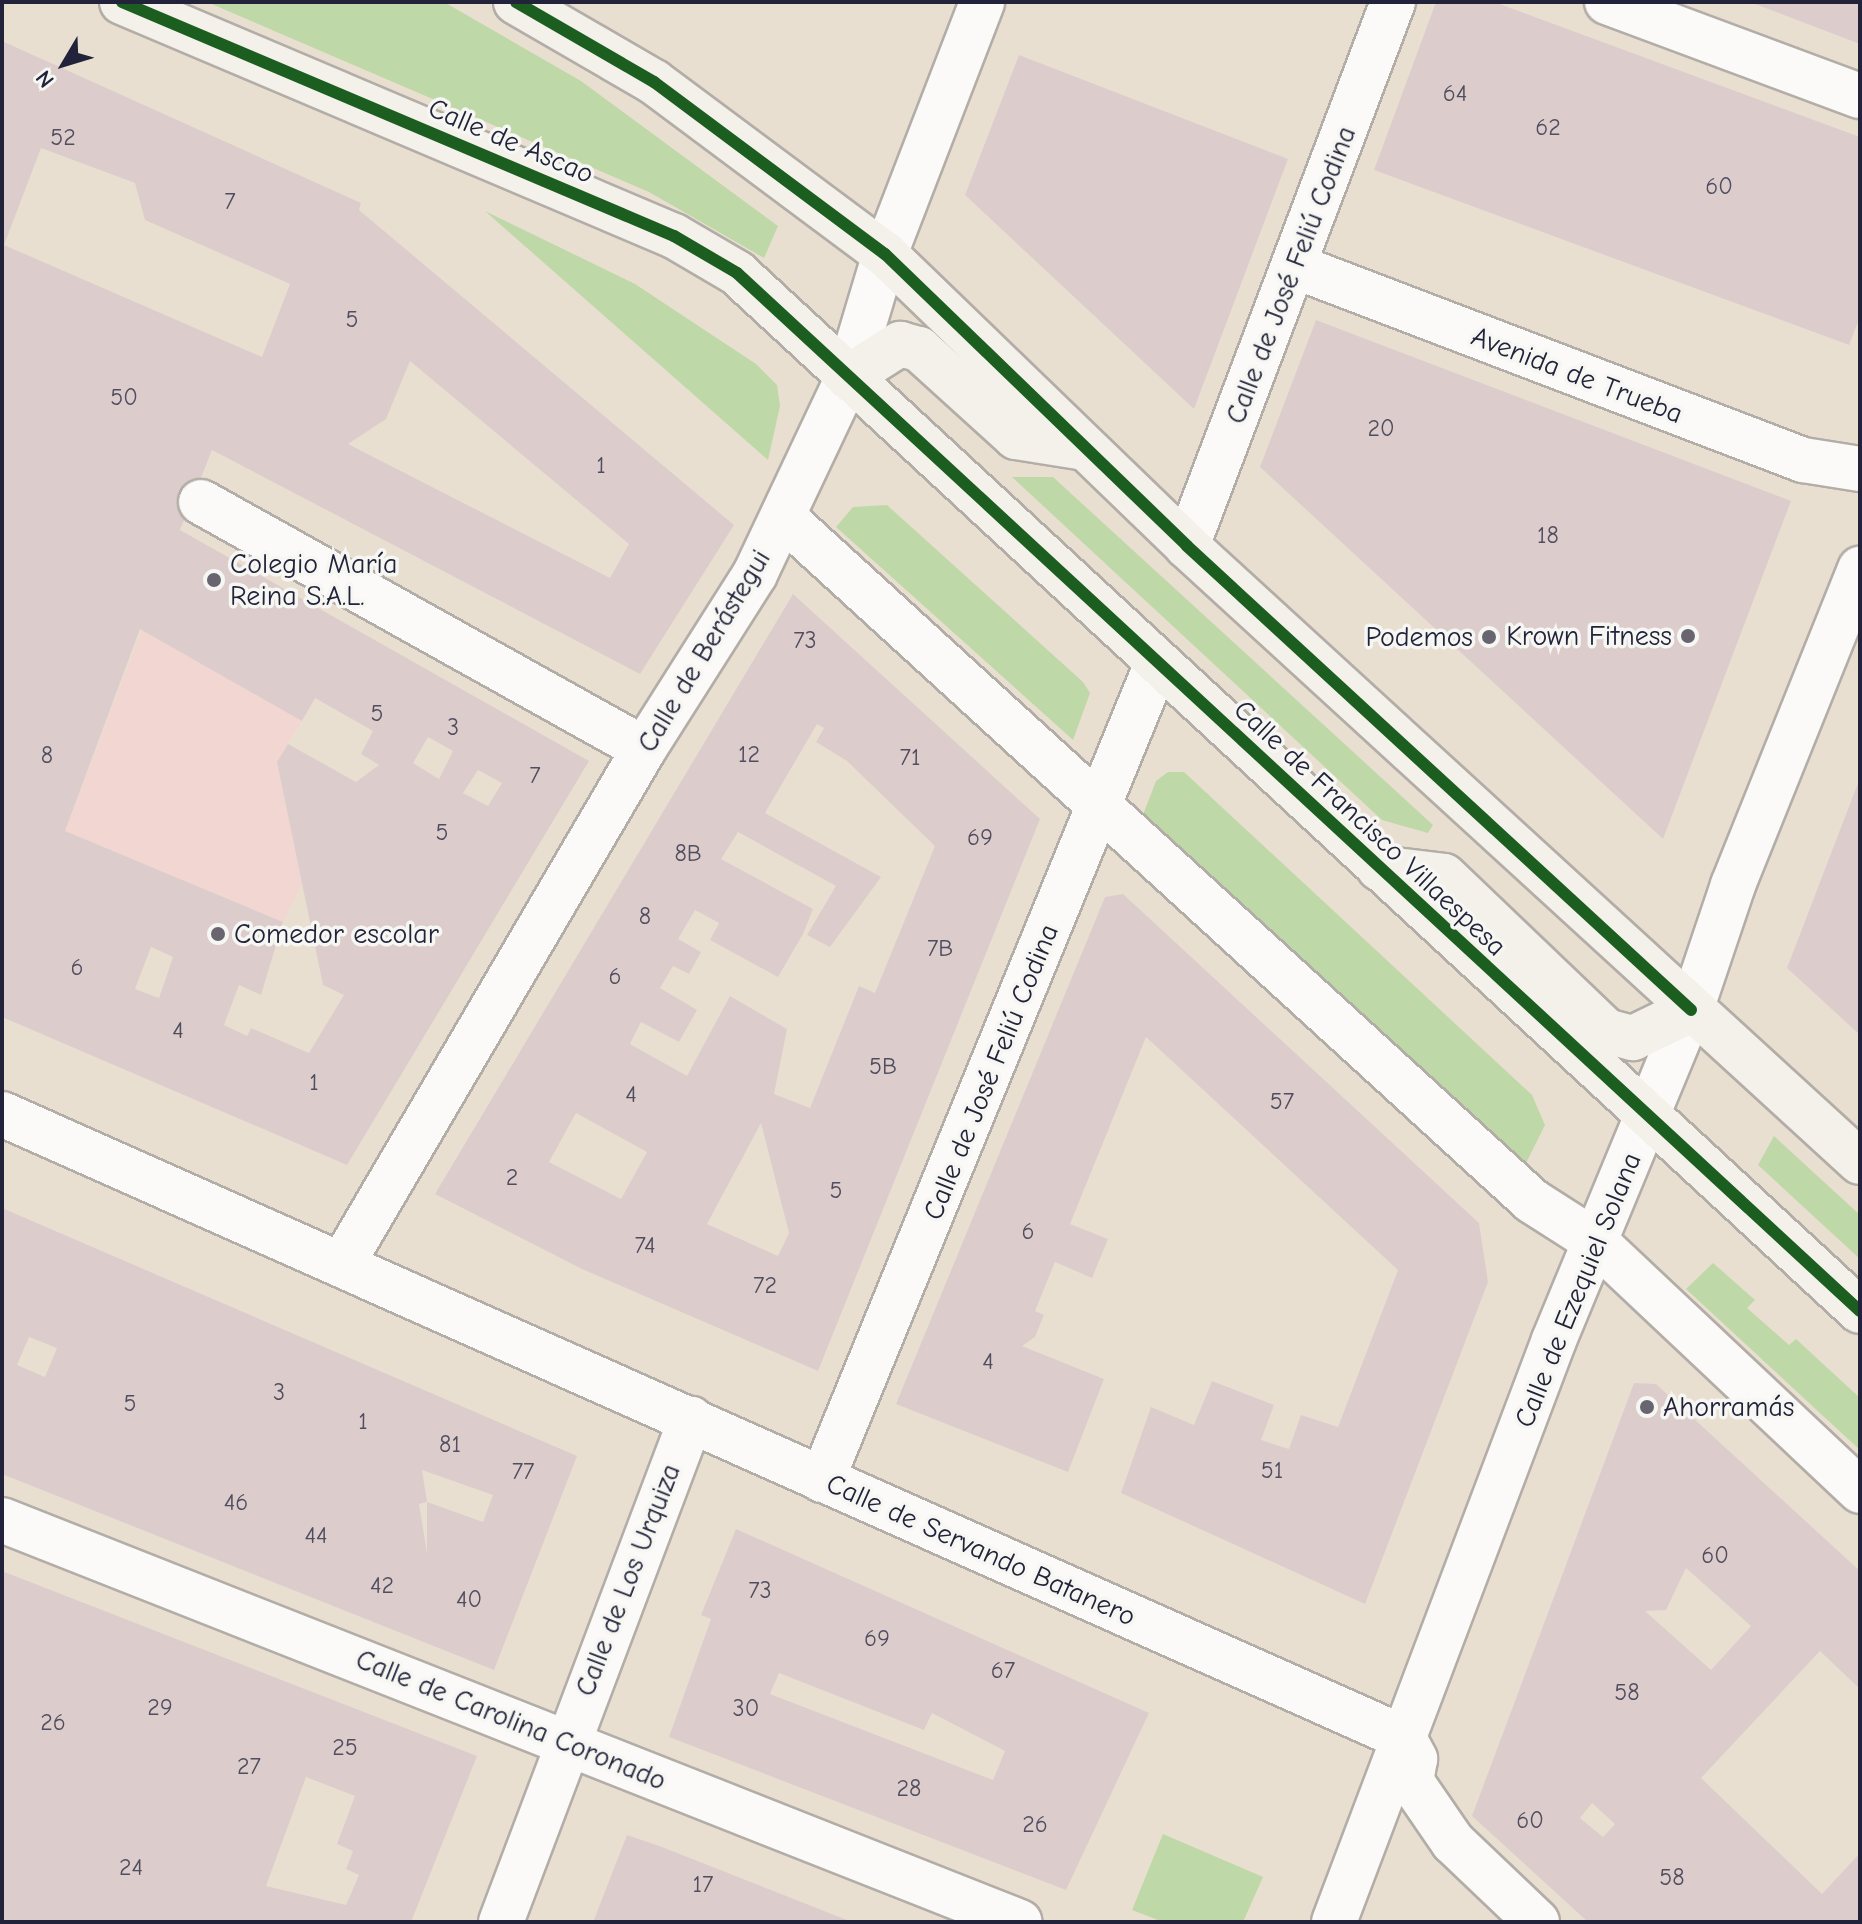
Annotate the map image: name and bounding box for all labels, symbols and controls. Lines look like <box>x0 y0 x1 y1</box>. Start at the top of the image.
north arrow <box>24 24 104 104</box>
text: N <box>30 65 60 92</box>
house number: 64 <box>1443 80 1467 108</box>
street label: Calle de Ascao <box>423 91 599 191</box>
house number: 62 <box>1535 114 1561 142</box>
street label: Calle de José Feliú Codina <box>1219 122 1363 428</box>
house number: 52 <box>50 124 76 152</box>
house number: 60 <box>1705 173 1733 201</box>
house number: 7 <box>224 188 236 216</box>
house number: 5 <box>345 306 359 334</box>
street label: Avenida de Trueba <box>1467 319 1687 431</box>
house number: 50 <box>110 384 138 412</box>
house number: 20 <box>1367 415 1395 443</box>
house number: 1 <box>596 452 606 480</box>
house number: 18 <box>1537 522 1559 550</box>
street label: Calle de Berástegui <box>630 544 778 758</box>
place label: Colegio María Reina S.A.L. <box>230 547 397 613</box>
marker: Colegio María Reina S.A.L. <box>205 571 223 589</box>
place label: Krown Fitness <box>1506 619 1672 653</box>
place label: Podemos <box>1365 620 1473 654</box>
house number: 73 <box>793 627 817 655</box>
marker: Krown Fitness <box>1679 627 1697 645</box>
marker: Podemos <box>1480 628 1498 646</box>
street label: Calle de Francisco Villaespesa <box>1227 693 1513 963</box>
house number: 5 <box>370 700 384 728</box>
house number: 3 <box>447 714 459 742</box>
house number: 12 <box>738 741 760 769</box>
house number: 8 <box>41 742 53 770</box>
house number: 71 <box>900 744 920 772</box>
house number: 7 <box>529 762 541 790</box>
house number: 5 <box>435 819 449 847</box>
house number: 69 <box>967 824 993 852</box>
house number: 8B <box>674 840 702 868</box>
house number: 8 <box>639 903 651 931</box>
place label: Comedor escolar <box>234 917 439 951</box>
street label: Calle de José Feliú Codina <box>916 919 1066 1225</box>
marker: Comedor escolar <box>209 925 227 943</box>
house number: 7B <box>927 935 953 963</box>
house number: 6 <box>70 954 84 982</box>
house number: 6 <box>608 963 622 991</box>
house number: 4 <box>172 1017 184 1045</box>
house number: 5B <box>869 1053 897 1081</box>
house number: 1 <box>309 1069 319 1097</box>
house number: 4 <box>625 1081 637 1109</box>
house number: 57 <box>1270 1088 1294 1116</box>
street label: Calle de Ezequiel Solana <box>1507 1148 1649 1432</box>
house number: 2 <box>506 1164 518 1192</box>
house number: 5 <box>829 1177 843 1205</box>
house number: 6 <box>1021 1218 1035 1246</box>
house number: 74 <box>634 1232 656 1260</box>
house number: 72 <box>753 1272 777 1300</box>
house number: 4 <box>982 1348 994 1376</box>
house number: 3 <box>273 1379 285 1407</box>
house number: 5 <box>123 1390 137 1418</box>
place label: Ahorramás <box>1663 1390 1794 1424</box>
marker: Ahorramás <box>1638 1398 1656 1416</box>
house number: 1 <box>358 1408 368 1436</box>
house number: 81 <box>439 1431 461 1459</box>
house number: 51 <box>1261 1457 1283 1485</box>
house number: 77 <box>512 1458 534 1486</box>
street label: Calle de Los Urquiza <box>568 1459 688 1701</box>
street label: Calle de Servando Batanero <box>821 1467 1141 1633</box>
house number: 46 <box>224 1489 248 1517</box>
house number: 44 <box>304 1522 328 1550</box>
house number: 60 <box>1701 1542 1729 1570</box>
house number: 42 <box>370 1572 394 1600</box>
house number: 73 <box>748 1577 772 1605</box>
house number: 40 <box>456 1586 482 1614</box>
house number: 69 <box>864 1625 890 1653</box>
street label: Calle de Carolina Coronado <box>351 1642 671 1798</box>
house number: 67 <box>991 1657 1015 1685</box>
house number: 58 <box>1614 1679 1640 1707</box>
house number: 29 <box>147 1694 173 1722</box>
house number: 30 <box>733 1695 759 1723</box>
house number: 26 <box>40 1709 66 1737</box>
house number: 25 <box>332 1734 358 1762</box>
house number: 27 <box>237 1753 261 1781</box>
house number: 28 <box>897 1775 921 1803</box>
house number: 60 <box>1516 1807 1544 1835</box>
house number: 26 <box>1022 1811 1048 1839</box>
house number: 24 <box>119 1854 143 1882</box>
house number: 58 <box>1659 1864 1685 1892</box>
house number: 17 <box>693 1871 713 1899</box>

